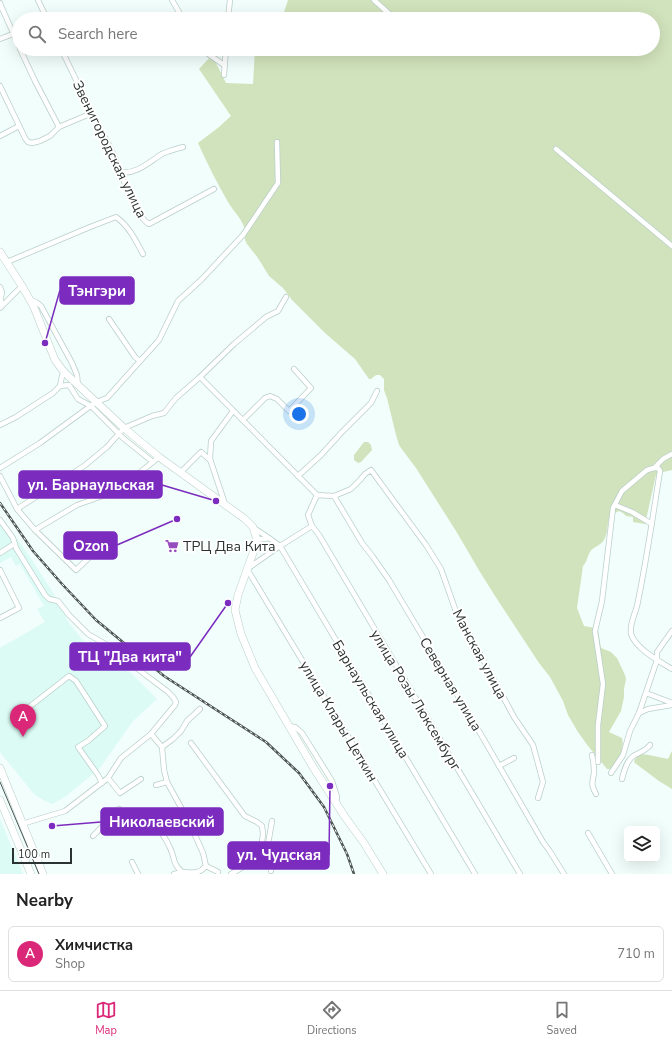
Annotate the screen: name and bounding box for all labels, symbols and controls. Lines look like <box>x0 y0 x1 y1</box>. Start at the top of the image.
search box <box>12 12 660 56</box>
icon: search <box>26 23 48 45</box>
text: Search here <box>58 24 138 44</box>
street label: Звенигородская улица <box>68 77 151 221</box>
callout: Тэнгэри <box>60 277 134 304</box>
text: Тэнгэри <box>68 281 126 301</box>
your location <box>289 404 309 424</box>
callout: ул. Барнаульская <box>19 471 162 498</box>
text: ул. Барнаульская <box>27 475 155 495</box>
callout: Ozon <box>64 532 117 559</box>
text: Ozon <box>73 536 109 556</box>
place label: ТРЦ Два Кита <box>183 537 276 556</box>
supermarket icon: ТРЦ Два Кита <box>164 538 180 554</box>
street label: Манская улица <box>448 606 511 703</box>
street label: улица Розы Люксембург <box>366 626 465 774</box>
street label: Северная улица <box>415 634 486 735</box>
street label: Барнаульская улица <box>328 636 413 762</box>
callout: ТЦ "Два кита" <box>70 643 190 670</box>
text: ТЦ "Два кита" <box>78 647 182 667</box>
street label: улица Клары Цеткин <box>295 657 382 785</box>
pin: A <box>10 704 36 737</box>
callout: Николаевский <box>101 808 223 835</box>
text: Николаевский <box>109 812 215 832</box>
map controls <box>624 826 660 862</box>
button: layers <box>624 826 660 862</box>
callout: ул. Чудская <box>228 842 329 869</box>
text: ул. Чудская <box>237 845 321 865</box>
scale bar <box>12 846 72 865</box>
text: 100 m <box>18 847 50 862</box>
text: Nearby <box>16 889 73 912</box>
text: Химчистка <box>55 935 133 955</box>
text: A <box>25 945 35 963</box>
text: 710 m <box>617 945 655 963</box>
text: Shop <box>55 955 85 973</box>
tab: Map <box>95 999 117 1038</box>
tab: Directions <box>307 999 357 1038</box>
tab: Saved <box>547 999 577 1038</box>

